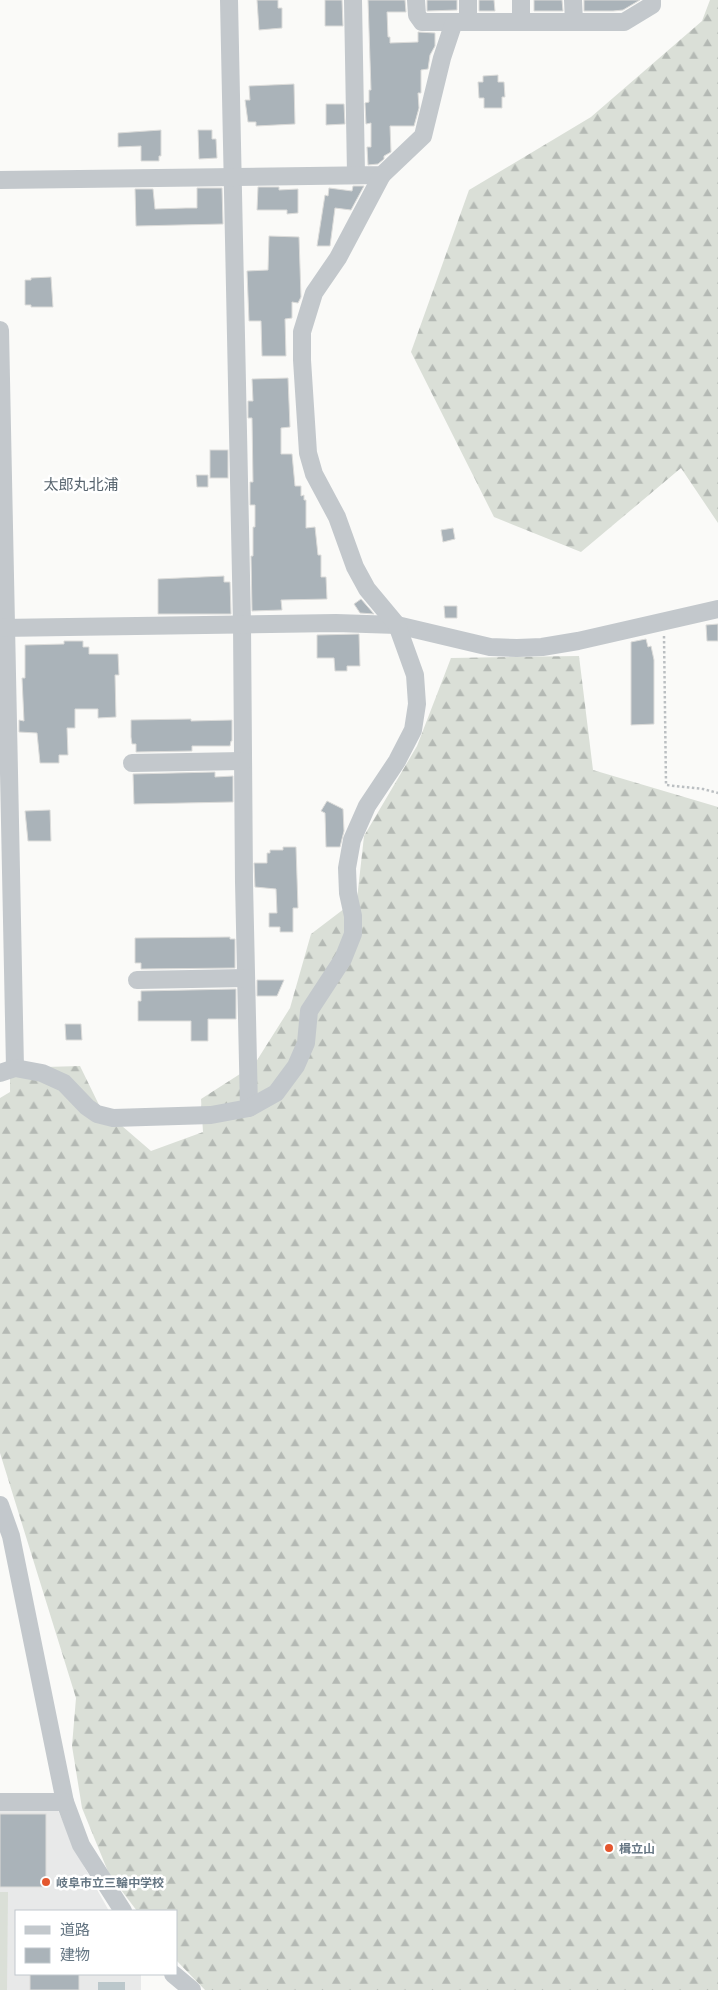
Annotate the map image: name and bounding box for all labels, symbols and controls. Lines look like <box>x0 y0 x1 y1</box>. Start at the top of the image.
district label: 太郎丸北浦 <box>43 475 119 494</box>
place label: 楫立山 <box>619 1841 655 1856</box>
marker: 楫立山 <box>603 1842 615 1854</box>
place label: 岐阜市立三輪中学校 <box>56 1875 164 1890</box>
marker: 岐阜市立三輪中学校 <box>40 1876 52 1888</box>
legend <box>15 1910 178 1975</box>
text: 道路 <box>60 1920 90 1939</box>
text: 建物 <box>60 1945 90 1964</box>

